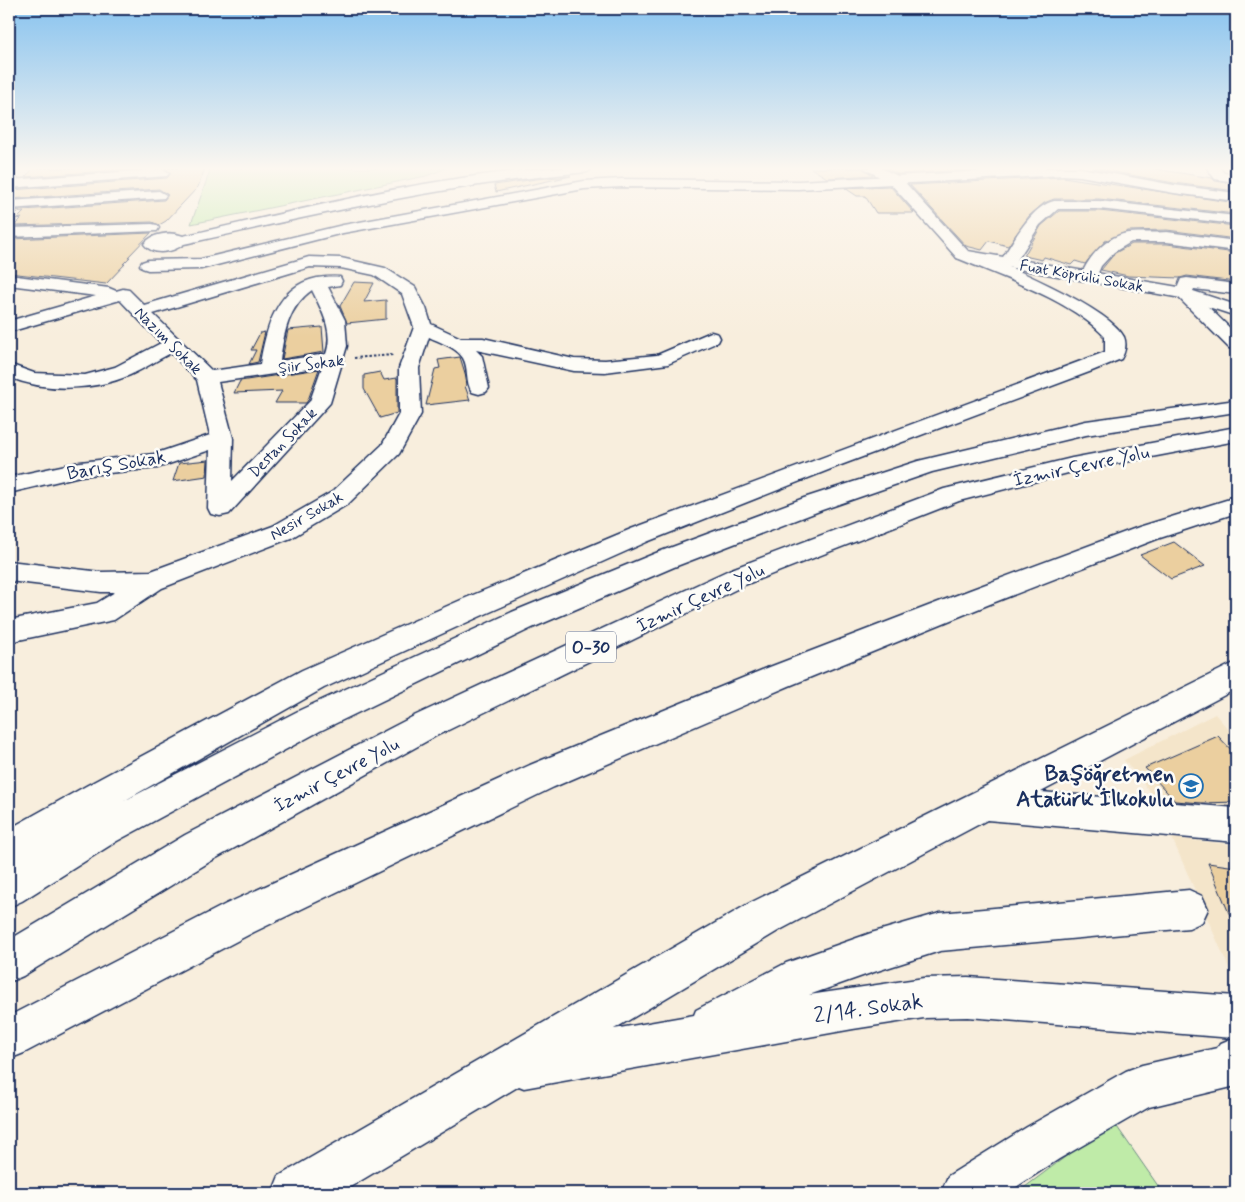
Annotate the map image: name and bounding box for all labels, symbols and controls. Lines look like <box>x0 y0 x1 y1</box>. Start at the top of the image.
street label: Fuat Köprülü Sokak <box>1018 255 1145 298</box>
street label: Nazım Sokak <box>129 303 206 380</box>
street label: Şiir Sokak <box>277 350 345 379</box>
street label: Destan Sokak <box>244 403 322 483</box>
street label: İzmir Çevre Yolu <box>1011 440 1151 493</box>
street label: Barış Sokak <box>65 444 168 486</box>
street label: Nesir Sokak <box>266 487 347 546</box>
street label: İzmir Çevre Yolu <box>633 558 769 639</box>
road number: O-30 <box>566 632 616 662</box>
street label: İzmir Çevre Yolu <box>270 732 404 819</box>
place label: Başöğretmen Atatürk İlkokulu <box>1016 761 1174 814</box>
school or university icon: Başöğretmen Atatürk İlkokulu <box>1178 773 1204 799</box>
street label: 2/14. Sokak <box>812 987 925 1030</box>

